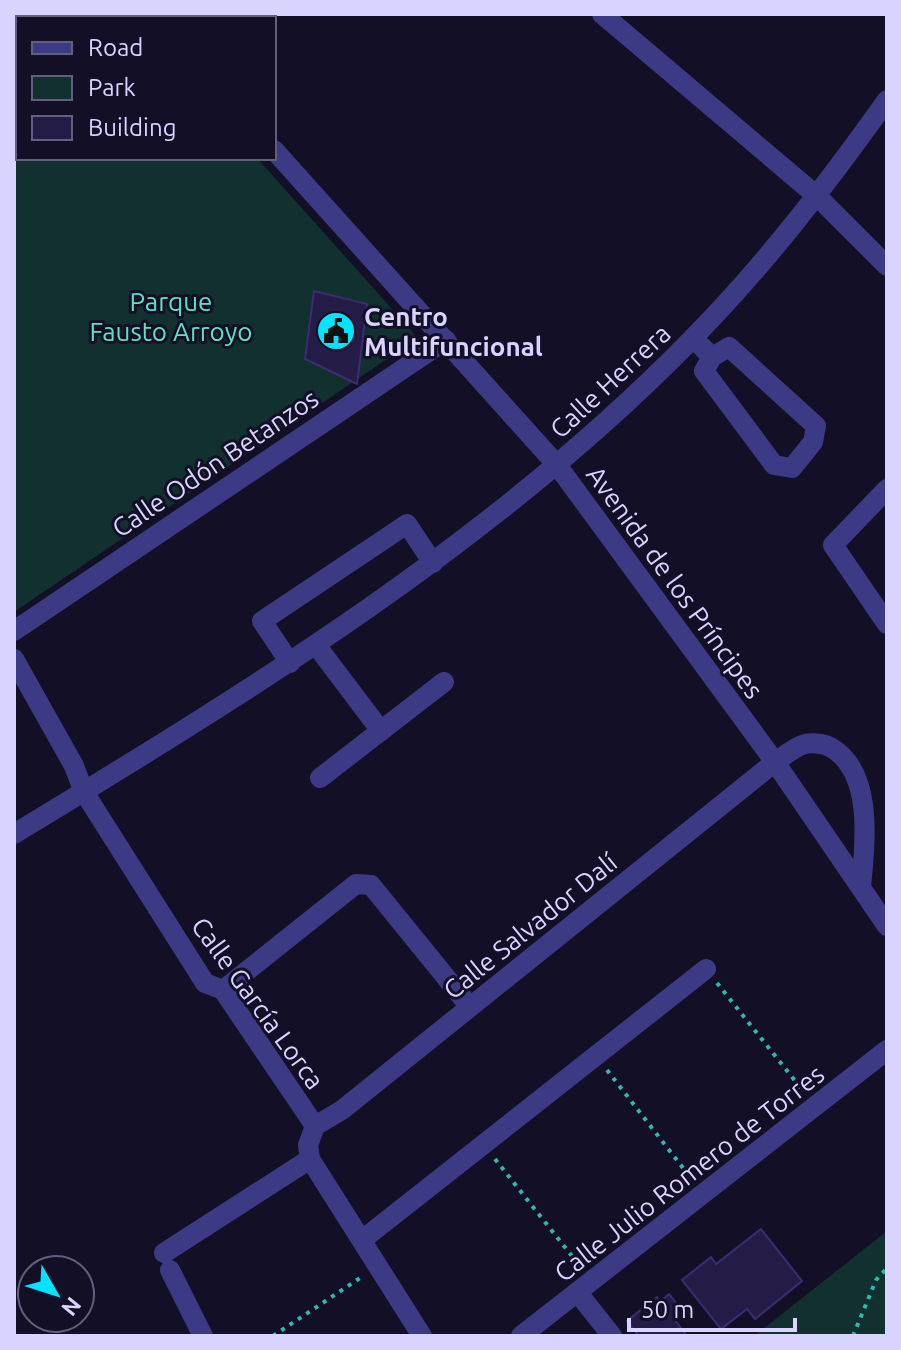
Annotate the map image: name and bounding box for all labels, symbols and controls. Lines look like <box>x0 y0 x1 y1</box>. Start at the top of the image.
legend <box>16 16 276 160</box>
text: Road <box>88 34 143 61</box>
text: Park <box>88 74 136 101</box>
text: Building <box>88 114 176 141</box>
park label: Parque Fausto Arroyo <box>90 287 252 346</box>
place label: Centro Multifuncional <box>364 302 543 361</box>
public building icon: Centro Multifuncional <box>315 310 357 352</box>
street label: Calle Herrera <box>544 318 676 444</box>
street label: Calle Odón Betanzos <box>107 383 323 543</box>
street label: Avenida de los Príncipes <box>581 460 769 704</box>
street label: Calle Salvador Dalí <box>438 847 623 1005</box>
street label: Calle García Lorca <box>186 912 330 1094</box>
street label: Calle Julio Romero de Torres <box>549 1059 829 1287</box>
north arrow <box>16 1254 96 1334</box>
scale bar <box>629 1282 795 1332</box>
text: N <box>57 1293 87 1321</box>
text: 50 m <box>641 1296 694 1323</box>

